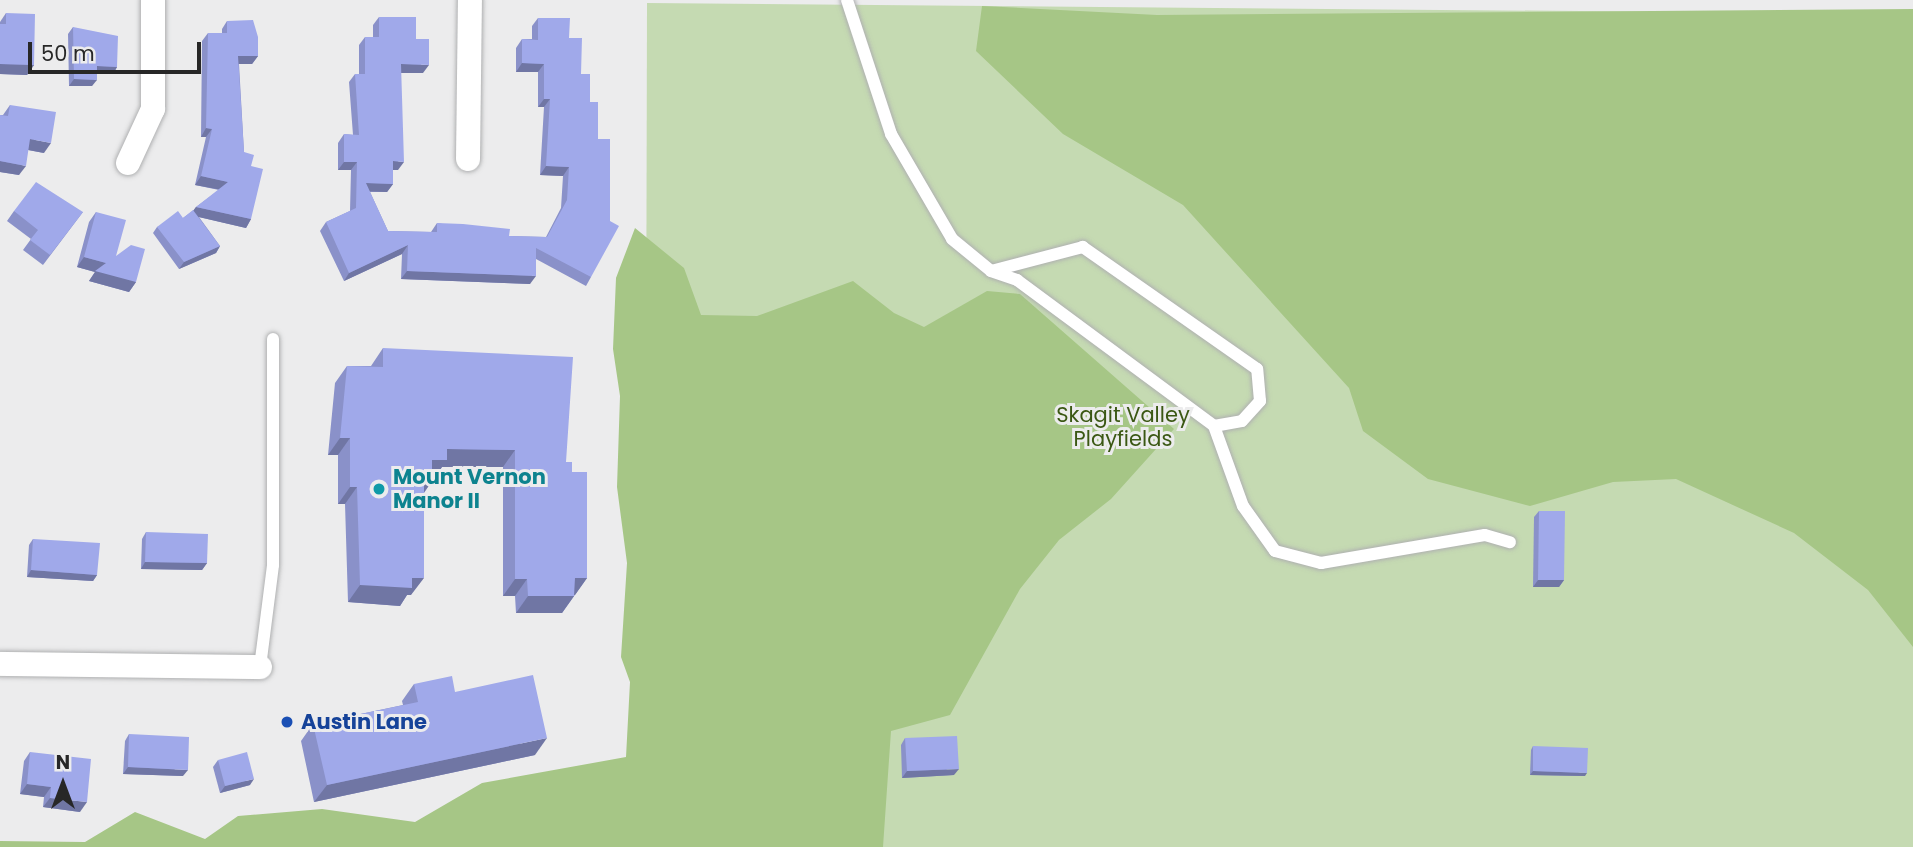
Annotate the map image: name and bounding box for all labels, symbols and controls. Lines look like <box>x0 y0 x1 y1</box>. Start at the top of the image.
scale bar <box>32 28 205 72</box>
text: 50 m <box>41 39 95 68</box>
park label: Skagit Valley Playfields <box>1056 402 1190 452</box>
place label: Mount Vernon Manor II <box>393 464 546 514</box>
marker: Mount Vernon Manor II <box>371 481 387 497</box>
place label: Austin Lane <box>301 709 427 735</box>
marker: Austin Lane <box>279 714 295 730</box>
north arrow <box>28 749 98 819</box>
text: N <box>56 749 70 776</box>

